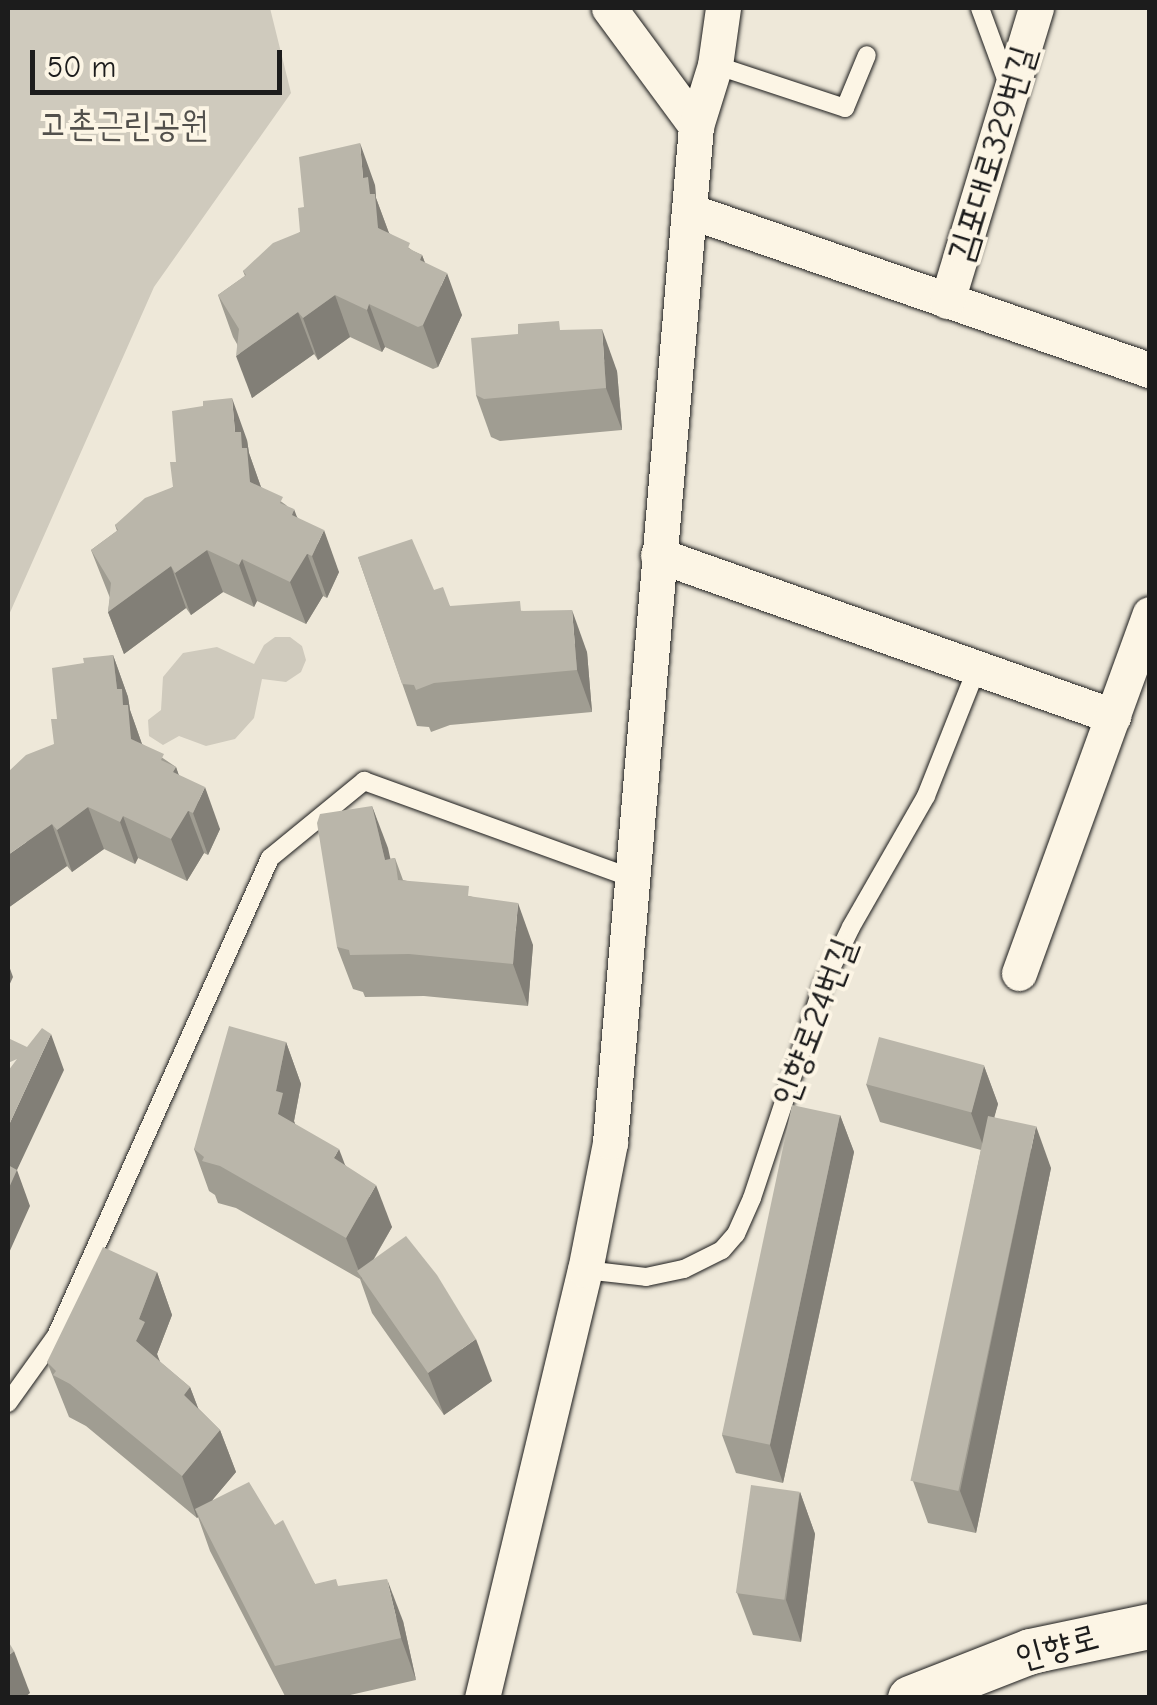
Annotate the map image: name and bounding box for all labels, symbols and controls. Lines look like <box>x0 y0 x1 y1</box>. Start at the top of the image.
scale bar <box>35 30 288 92</box>
street label: 김포대로329번길 <box>939 41 1045 267</box>
text: 50 m <box>47 50 116 85</box>
park label: 고촌근린공원 <box>40 104 208 146</box>
street label: 인향로24번길 <box>763 932 865 1112</box>
street label: 인향로 <box>1011 1616 1103 1678</box>

